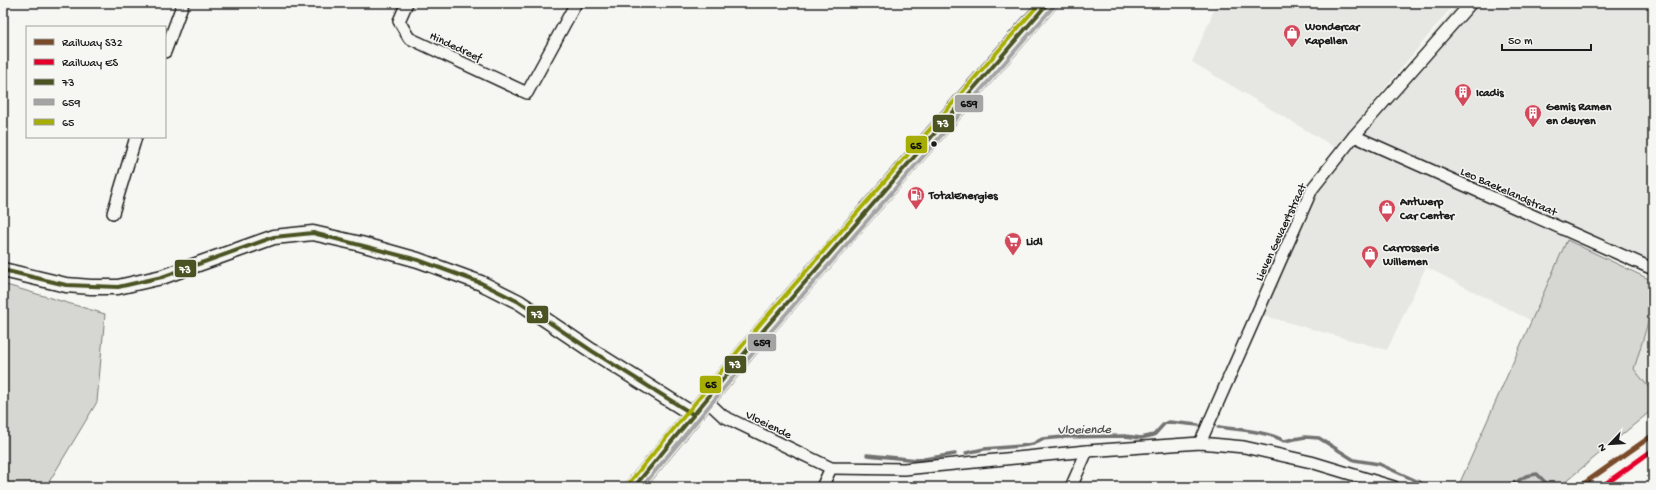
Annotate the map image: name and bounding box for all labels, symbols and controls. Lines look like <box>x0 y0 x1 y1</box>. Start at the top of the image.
place label: Wondercar Kapellen <box>1304 21 1361 49</box>
shop icon: Wondercar Kapellen <box>1282 23 1302 48</box>
legend <box>26 26 166 138</box>
scale bar <box>1502 26 1591 52</box>
street label: Hindedreef <box>427 30 485 66</box>
text: 50 m <box>1508 35 1533 49</box>
text: Railway S32 <box>62 37 123 51</box>
text: Railway ES <box>62 57 118 71</box>
text: 73 <box>61 77 74 91</box>
building icon: Icadis <box>1453 82 1473 107</box>
place label: Icadis <box>1476 87 1504 101</box>
line badge: 659 <box>954 94 984 113</box>
text: 659 <box>62 97 80 111</box>
text: 659 <box>961 99 978 111</box>
place label: Gemis Ramen en deuren <box>1545 101 1612 129</box>
building icon: Gemis Ramen en deuren <box>1523 103 1543 128</box>
line badge: 73 <box>932 114 955 133</box>
text: 65 <box>62 117 74 131</box>
text: 73 <box>936 119 949 131</box>
line badge: 65 <box>905 135 928 154</box>
unlabelled marker <box>929 139 939 149</box>
text: 65 <box>910 141 922 153</box>
street label: Leo Baekelandstraat <box>1458 165 1560 221</box>
street label: Lieven Gevaertstraat <box>1253 181 1311 284</box>
fuel station icon: TotalEnergies <box>906 185 926 210</box>
place label: TotalEnergies <box>928 190 998 204</box>
place label: Antwerp Car Center <box>1399 196 1456 224</box>
shop icon: Antwerp Car Center <box>1377 198 1397 223</box>
supermarket icon: Lidl <box>1003 231 1023 256</box>
place label: Lidl <box>1026 236 1043 250</box>
place label: Carrosserie Willemen <box>1382 242 1440 270</box>
shop icon: Carrosserie Willemen <box>1360 244 1380 269</box>
line badge: 73 <box>174 259 197 278</box>
text: 73 <box>178 265 191 277</box>
line badge: 73 <box>526 305 549 324</box>
text: 73 <box>530 310 543 322</box>
line badge: 659 <box>747 333 777 352</box>
text: 659 <box>754 338 771 350</box>
line badge: 73 <box>724 355 747 374</box>
text: 73 <box>728 360 741 372</box>
line badge: 65 <box>699 375 722 394</box>
text: 65 <box>705 380 717 392</box>
street label: Vloeiende <box>742 408 794 443</box>
water label: Vloeiende <box>1057 423 1112 438</box>
north arrow <box>1590 424 1630 464</box>
text: N <box>1596 442 1610 453</box>

